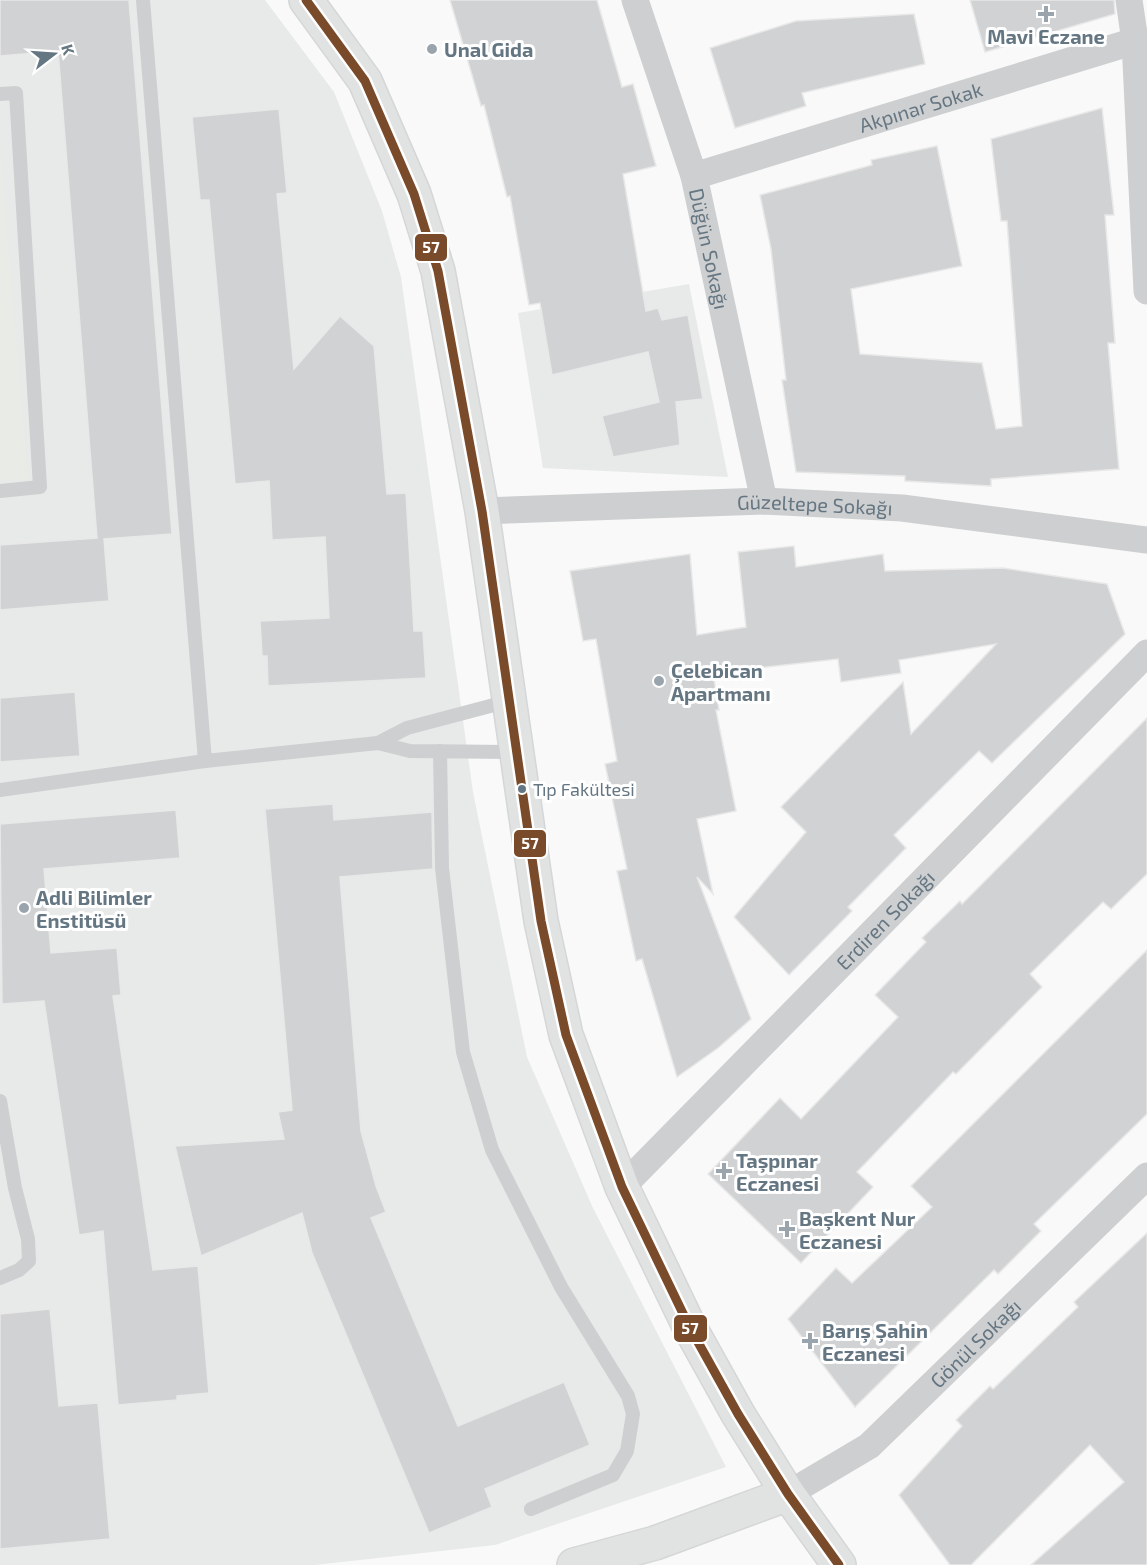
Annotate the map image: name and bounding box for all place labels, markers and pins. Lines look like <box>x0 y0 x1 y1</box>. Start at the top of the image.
marker: Mavi Eczane <box>1039 7 1053 21</box>
place label: Mavi Eczane <box>987 24 1105 48</box>
place label: Unal Gida <box>444 37 533 61</box>
marker: Unal Gida <box>425 42 439 56</box>
place label: Çelebican Apartmanı <box>671 658 771 705</box>
marker: Çelebican Apartmanı <box>652 674 666 688</box>
place label: Tıp Fakültesi <box>533 778 635 800</box>
marker: Tıp Fakültesi <box>516 783 528 795</box>
place label: Adli Bilimler Enstitüsü <box>36 885 152 932</box>
marker: Adli Bilimler Enstitüsü <box>17 901 31 915</box>
place label: Taşpınar Eczanesi <box>736 1148 819 1195</box>
marker: Taşpınar Eczanesi <box>717 1164 731 1178</box>
place label: Başkent Nur Eczanesi <box>799 1206 916 1253</box>
marker: Başkent Nur Eczanesi <box>780 1222 794 1236</box>
place label: Barış Şahin Eczanesi <box>822 1318 928 1365</box>
marker: Barış Şahin Eczanesi <box>803 1334 817 1348</box>

